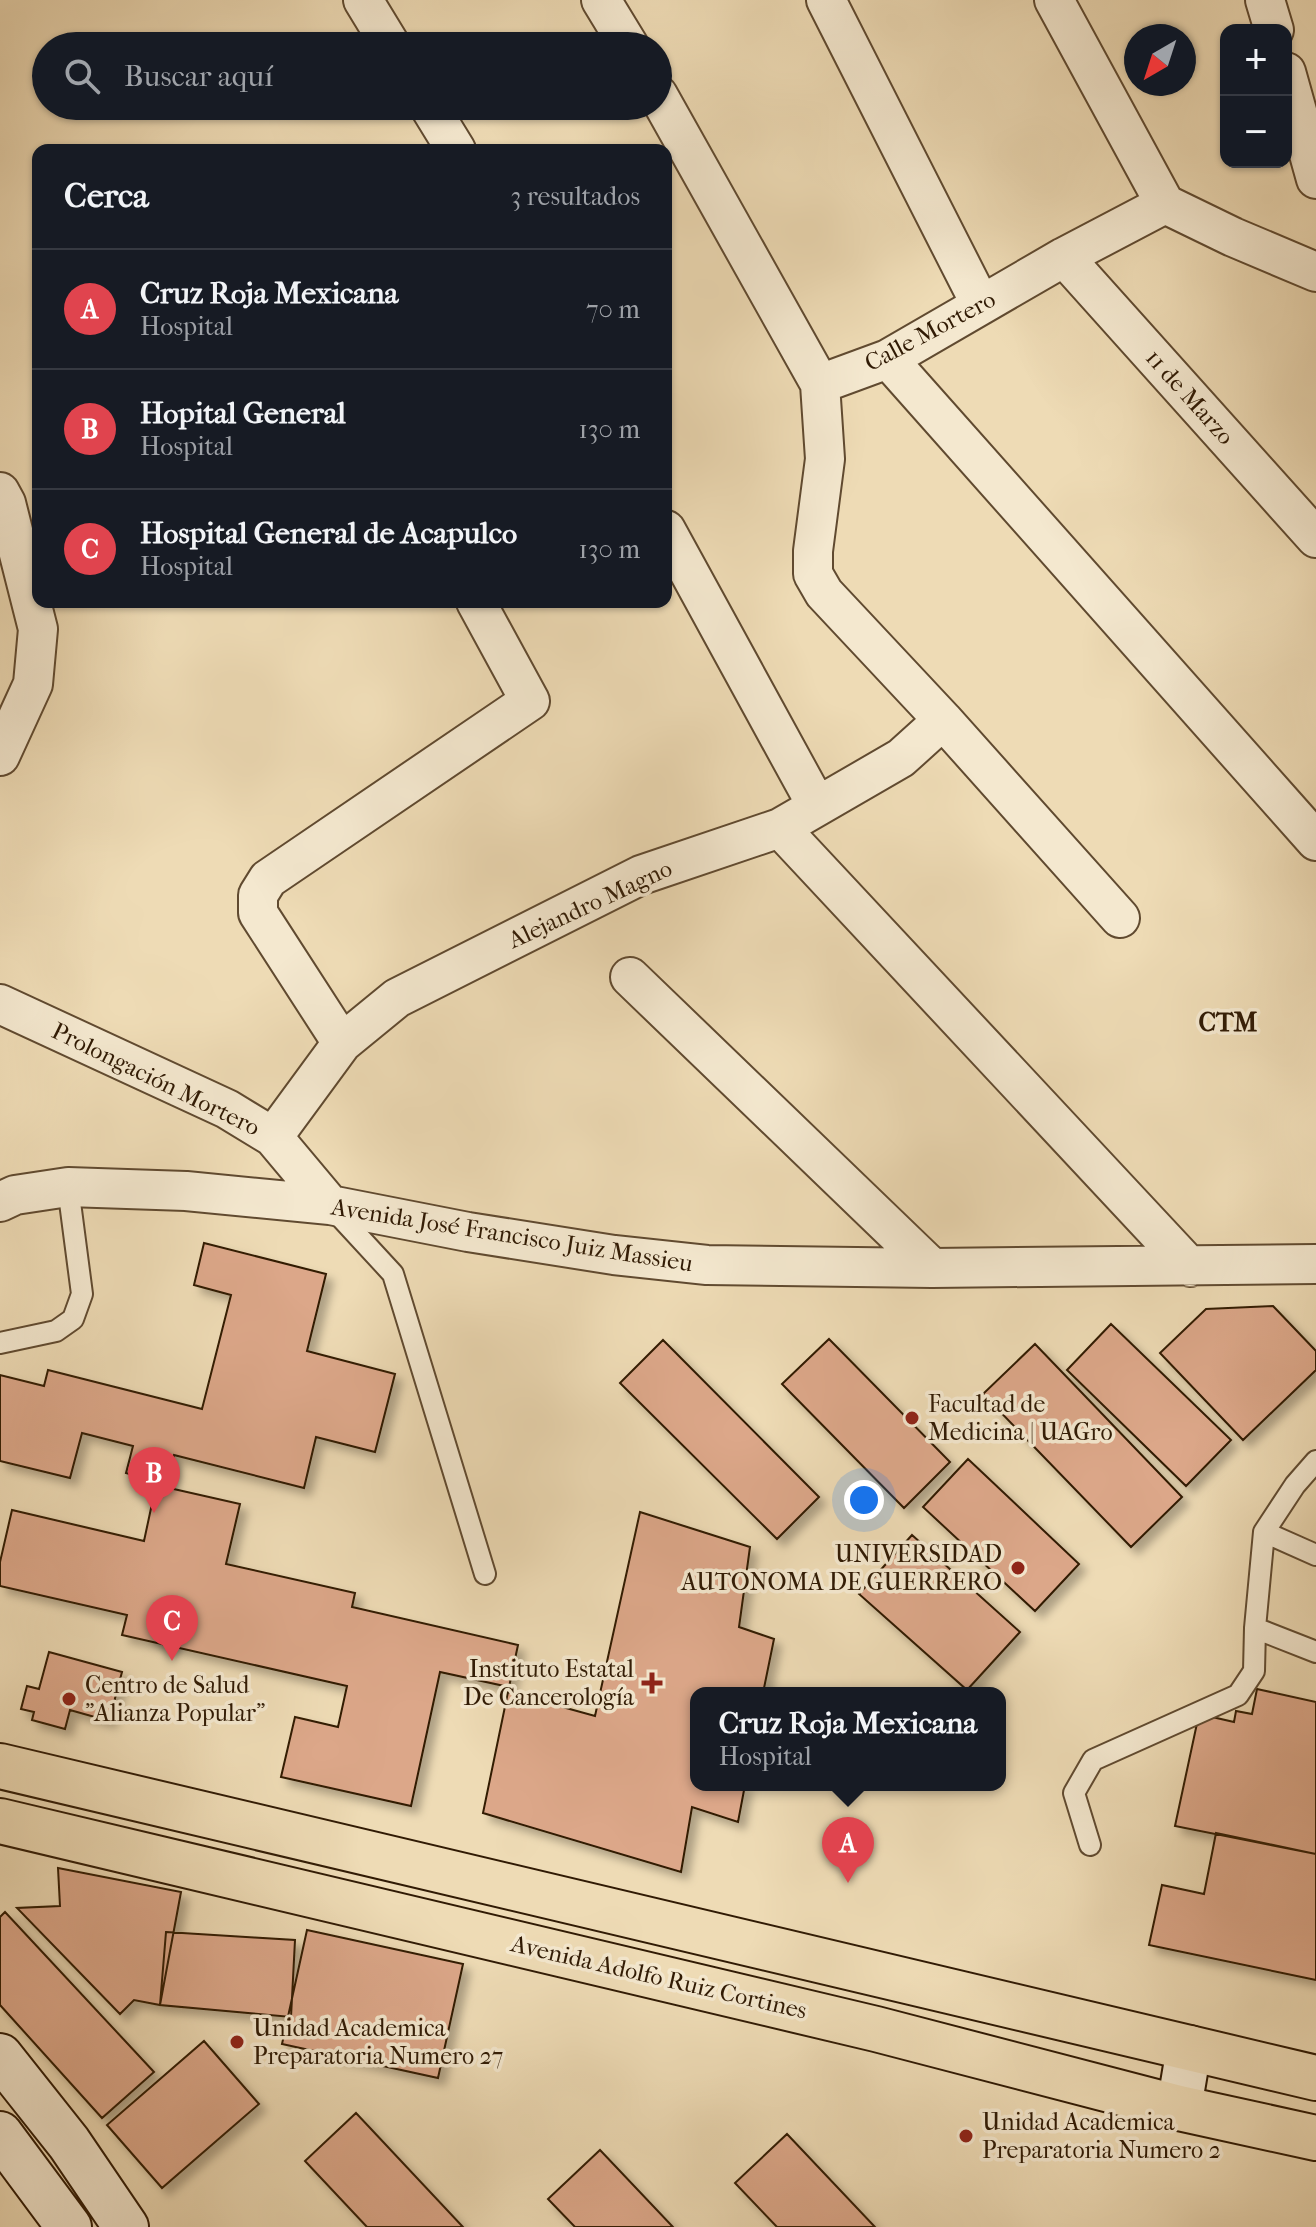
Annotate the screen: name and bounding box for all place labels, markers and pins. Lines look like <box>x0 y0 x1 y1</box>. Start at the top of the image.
place label: Facultad de Medicina | UAGro <box>928 1390 1113 1446</box>
marker: Facultad de Medicina | UAGro <box>903 1409 921 1427</box>
pin: B <box>128 1447 180 1513</box>
place label: UNIVERSIDAD AUTONOMA DE GUERRERO <box>680 1540 1002 1596</box>
marker: UNIVERSIDAD AUTONOMA DE GUERRERO <box>1009 1559 1027 1577</box>
pin: C <box>146 1595 198 1661</box>
place label: Instituto Estatal De Cancerología <box>463 1655 635 1711</box>
place label: Centro de Salud "Alianza Popular" <box>85 1671 265 1727</box>
marker: Instituto Estatal De Cancerología <box>641 1672 663 1694</box>
marker: Centro de Salud "Alianza Popular" <box>60 1690 78 1708</box>
pin: A <box>822 1817 874 1883</box>
place label: Unidad Academica Preparatoria Numero 27 <box>253 2014 503 2070</box>
marker: Unidad Academica Preparatoria Numero 27 <box>228 2033 246 2051</box>
place label: Unidad Academica Preparatoria Numero 2 <box>982 2108 1221 2164</box>
marker: Unidad Academica Preparatoria Numero 2 <box>957 2127 975 2145</box>

